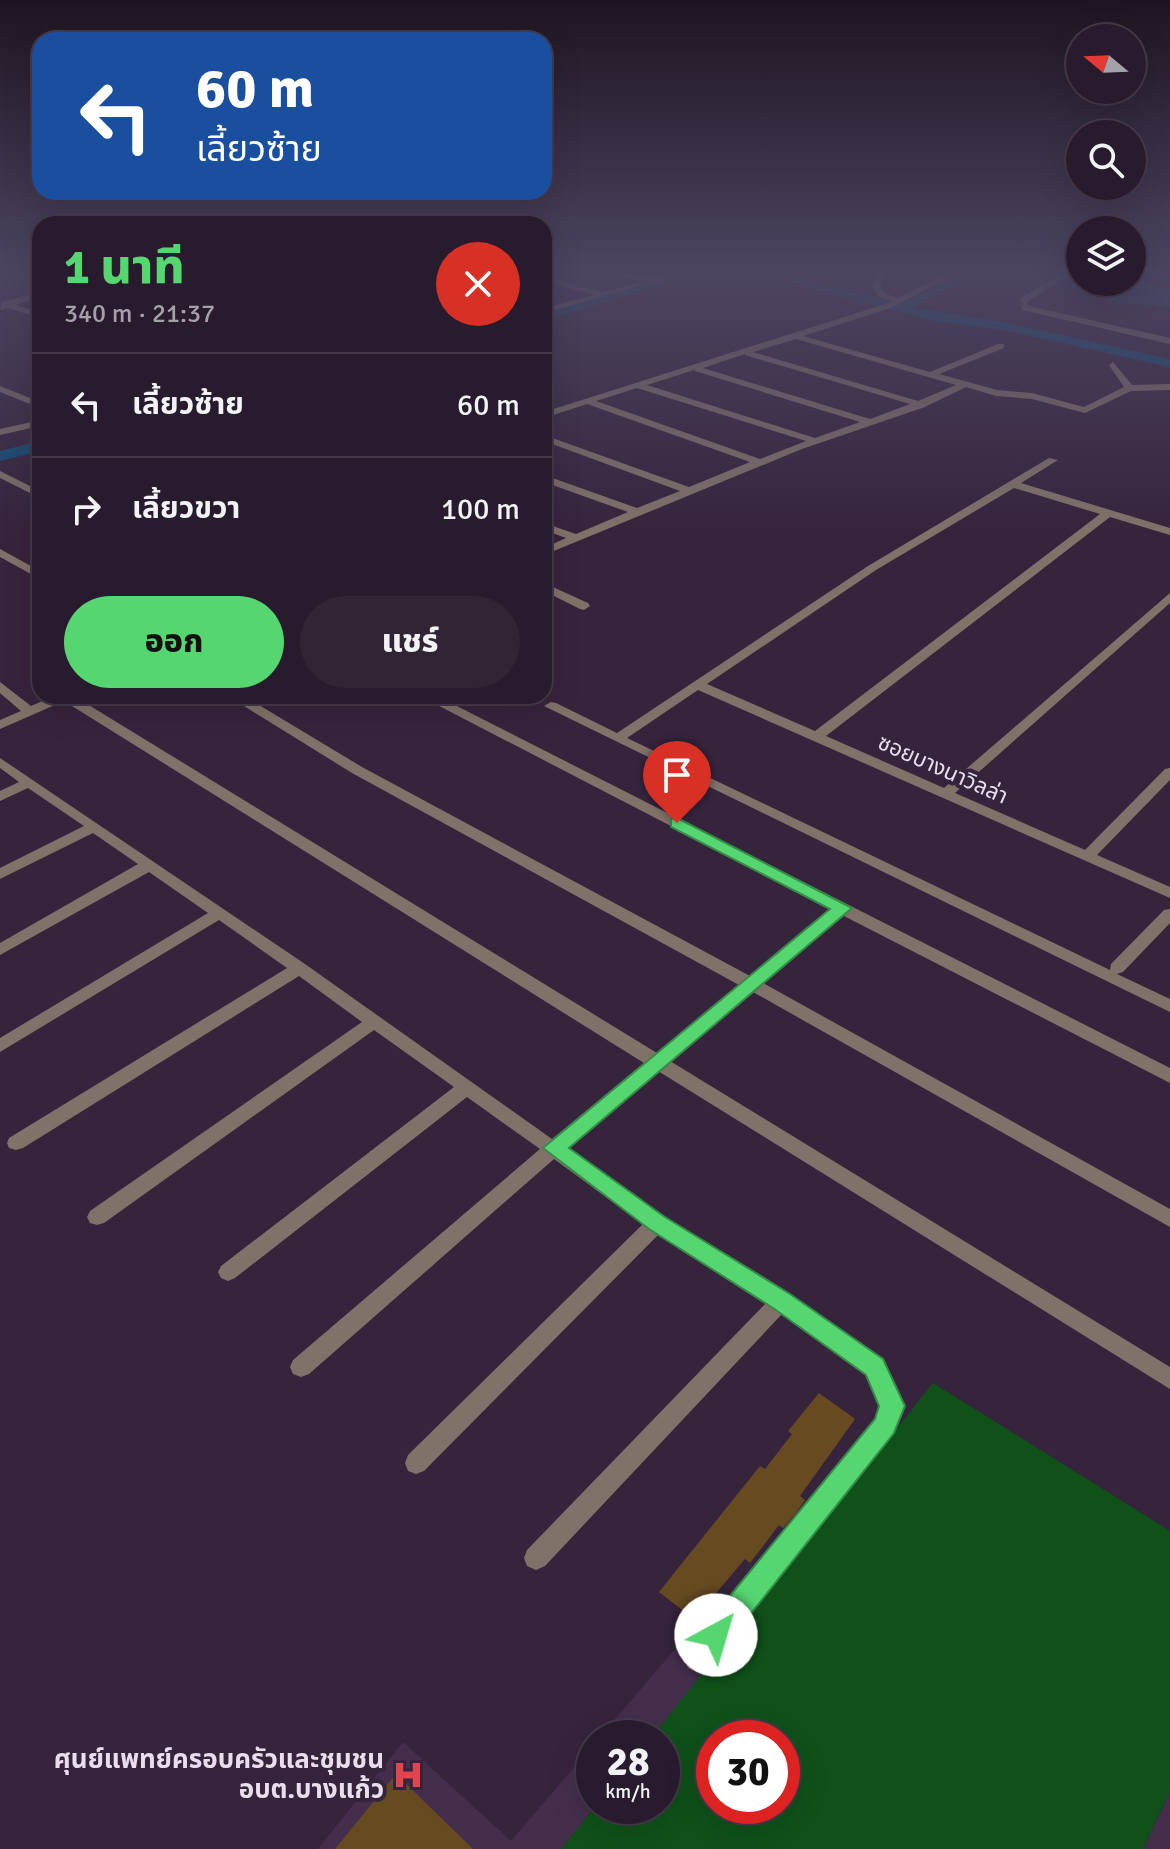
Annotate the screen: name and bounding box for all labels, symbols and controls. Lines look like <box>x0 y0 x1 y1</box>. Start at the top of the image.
north arrow <box>1066 24 1146 104</box>
map controls <box>1066 24 1146 296</box>
text: 60 m <box>196 54 314 123</box>
icon: left <box>64 64 168 168</box>
button: search <box>1066 120 1146 200</box>
text: เลี้ยวซ้าย <box>196 127 322 172</box>
button: layers <box>1066 216 1146 296</box>
text: 1 นาที <box>64 238 185 297</box>
button: close <box>436 242 520 326</box>
text: 340 m · 21:37 <box>64 298 215 330</box>
icon: left <box>64 383 108 427</box>
text: เลี้ยวซ้าย <box>132 386 244 423</box>
text: 60 m <box>457 387 520 424</box>
icon: right <box>64 487 108 531</box>
text: เลี้ยวขวา <box>132 490 240 527</box>
text: 100 m <box>441 491 520 528</box>
button: ออก <box>64 596 284 688</box>
button: แชร์ <box>300 596 520 688</box>
street label: ซอยบางนาวิลล่า <box>874 728 1012 810</box>
pin <box>643 741 711 823</box>
icon: arrive <box>655 753 699 797</box>
position arrow <box>674 1593 758 1677</box>
speed limit sign: 30 <box>696 1720 800 1824</box>
text: 28 <box>606 1737 650 1787</box>
place label: ศุนย์แพทย์ครอบครัวและชุมชน อบต.บางแก้ว <box>54 1744 384 1806</box>
hospital icon: ศุนย์แพทย์ครอบครัวและชุมชน อบต.บางแก้ว <box>391 1758 425 1792</box>
text: km/h <box>605 1779 651 1804</box>

